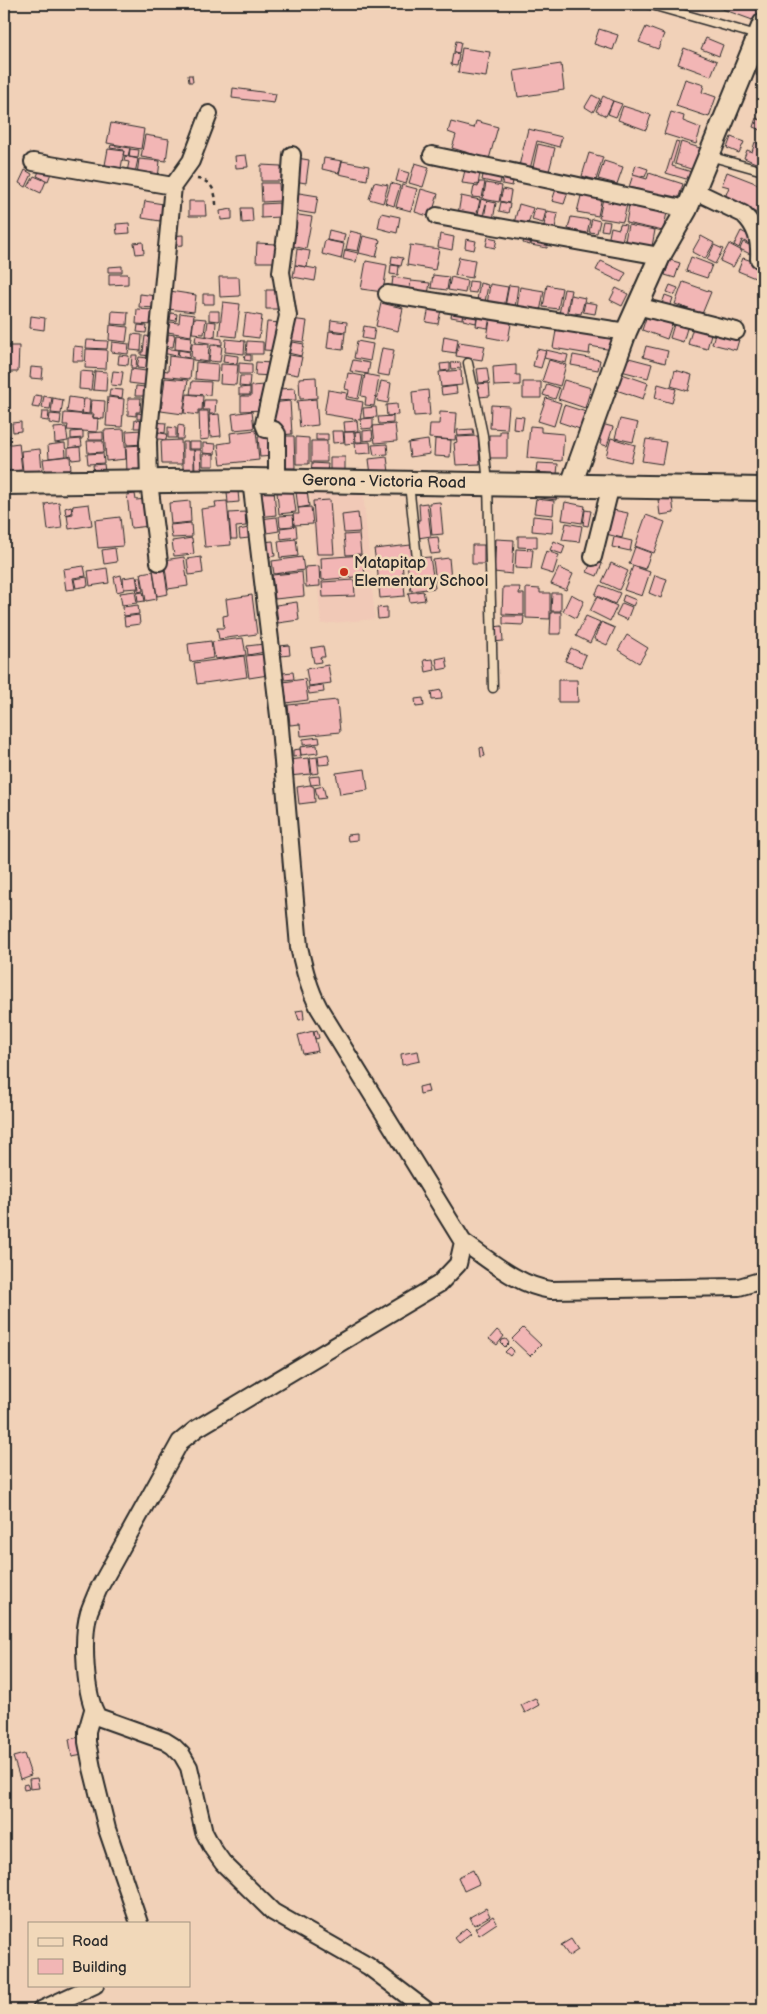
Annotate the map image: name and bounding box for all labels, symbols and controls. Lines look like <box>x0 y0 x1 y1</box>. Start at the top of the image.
street label: Gerona - Victoria Road <box>302 471 466 493</box>
place label: Matapitap Elementary School <box>354 554 488 591</box>
marker: Matapitap Elementary School <box>338 566 350 578</box>
legend <box>28 1922 190 1986</box>
text: Road <box>72 1932 108 1951</box>
text: Building <box>72 1958 127 1977</box>

